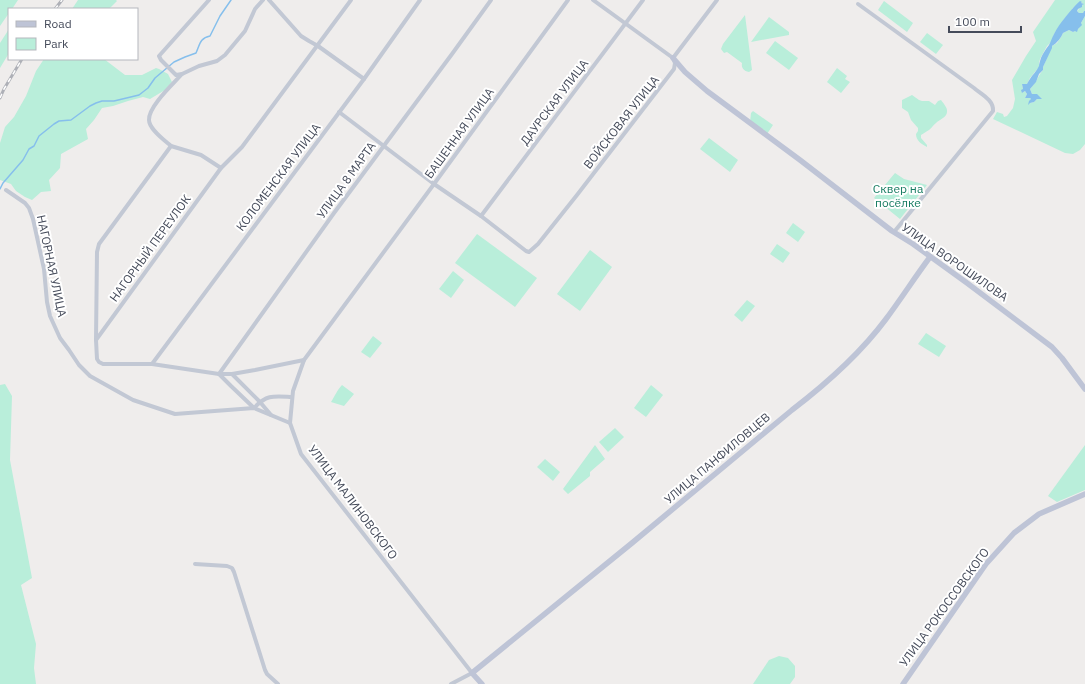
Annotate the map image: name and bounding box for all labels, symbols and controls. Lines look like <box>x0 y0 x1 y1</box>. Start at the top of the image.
legend <box>8 8 138 60</box>
scale bar <box>949 8 1021 34</box>
text: 100 m <box>955 14 990 29</box>
text: Road <box>44 16 72 31</box>
text: Park <box>44 36 69 51</box>
street label: ДАУРСКАЯ УЛИЦА <box>517 56 591 148</box>
street label: ВОЙСКОВАЯ УЛИЦА <box>580 72 662 172</box>
street label: БАШЕННАЯ УЛИЦА <box>421 84 497 181</box>
street label: КОЛОМЕНСКАЯ УЛИЦА <box>233 120 324 234</box>
street label: УЛИЦА 8 МАРТА <box>313 139 379 221</box>
park label: Сквер на посёлке <box>873 181 924 210</box>
street label: НАГОРНЫЙ ПЕРЕУЛОК <box>106 192 194 304</box>
street label: НАГОРНАЯ УЛИЦА <box>34 214 70 319</box>
street label: УЛИЦА ВОРОШИЛОВА <box>899 220 1011 305</box>
street label: УЛИЦА ПАНФИЛОВЦЕВ <box>661 409 773 507</box>
street label: УЛИЦА МАЛИНОВСКОГО <box>305 442 401 562</box>
street label: УЛИЦА РОКОССОВСКОГО <box>896 545 992 669</box>

